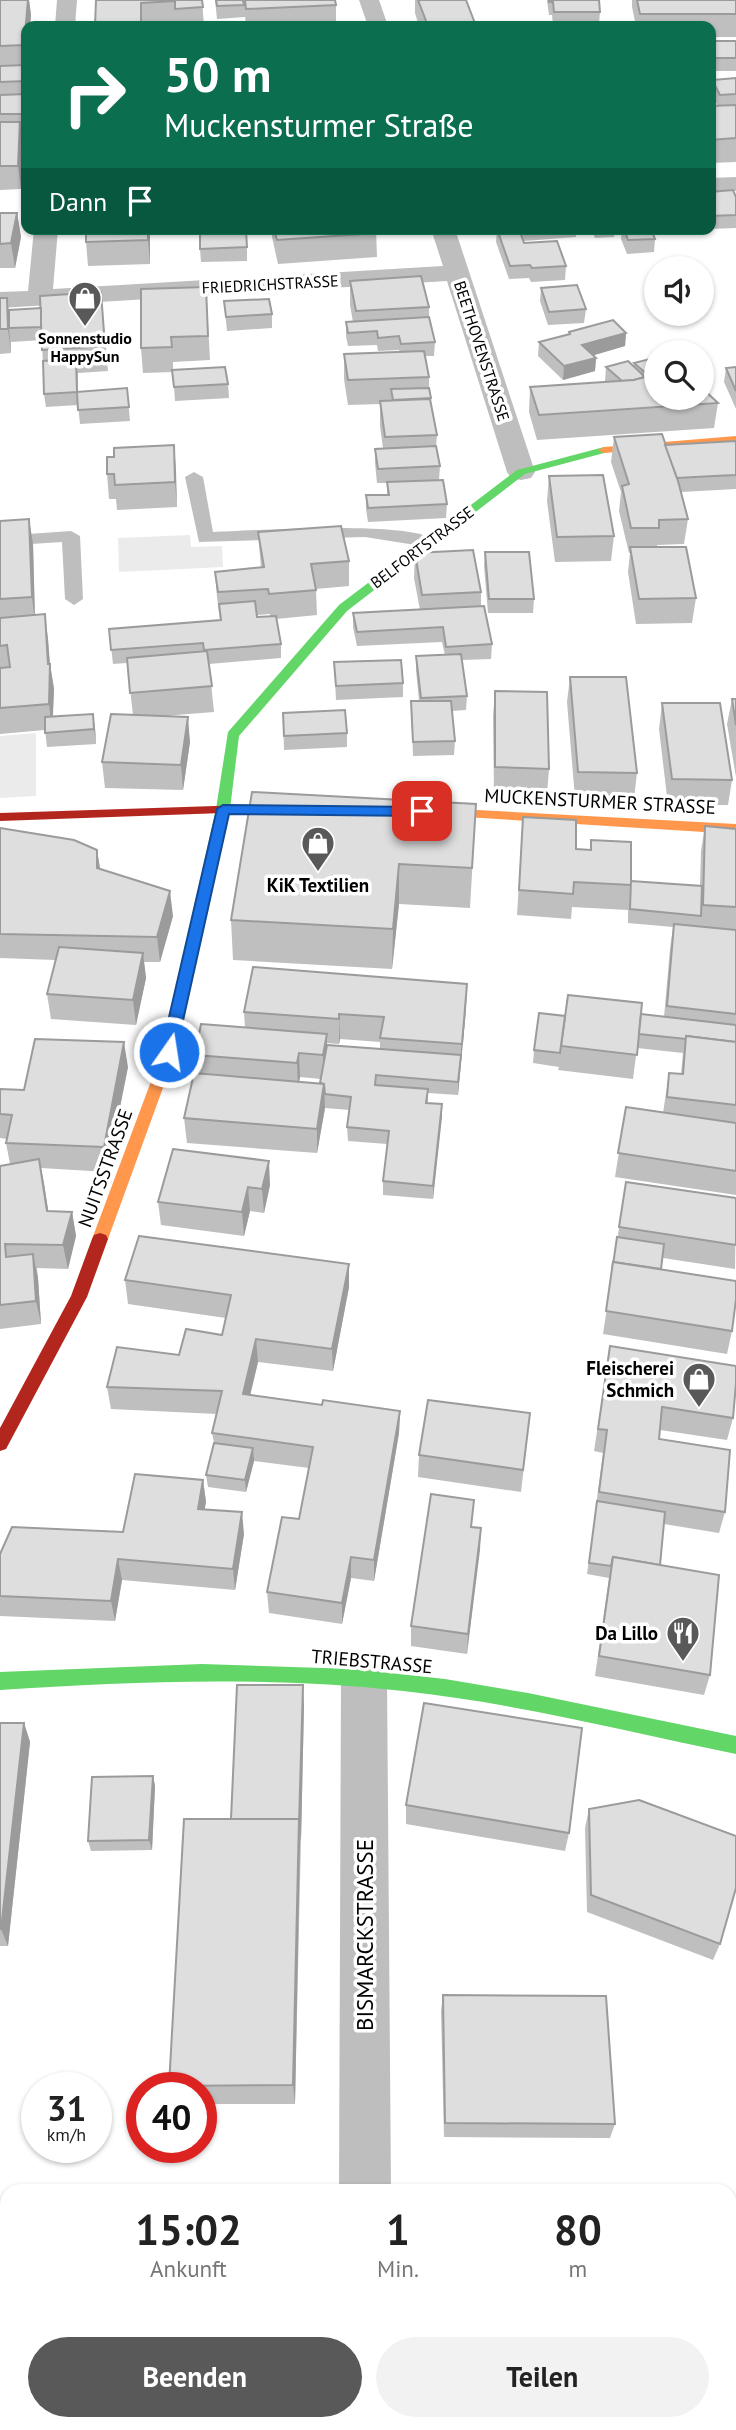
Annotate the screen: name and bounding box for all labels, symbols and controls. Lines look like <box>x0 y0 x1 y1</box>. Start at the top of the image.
text: 50 m <box>164 42 271 106</box>
icon: right <box>49 49 140 140</box>
text: Muckensturmer Straße <box>164 104 474 146</box>
icon: arrive <box>121 182 159 220</box>
text: Dann <box>49 185 107 218</box>
map controls <box>644 256 714 410</box>
button: sound <box>644 256 714 326</box>
street label: FRIEDRICHSTRASSE <box>201 270 339 298</box>
street label: BEETHOVENSTRASSE <box>450 278 514 424</box>
shop icon: Sonnenstudio HappySun <box>66 279 104 328</box>
place label: Sonnenstudio HappySun <box>38 328 132 366</box>
button: search <box>644 340 714 410</box>
street label: BELFORTSTRASSE <box>366 502 478 592</box>
pin <box>392 781 452 841</box>
street label: MUCKENSTURMER STRASSE <box>484 783 716 819</box>
icon: arrive <box>403 792 441 830</box>
shop icon: KiK Textilien <box>299 824 337 873</box>
place label: KiK Textilien <box>267 873 369 897</box>
position arrow <box>132 1015 206 1089</box>
street label: NUITSSTRASSE <box>72 1106 138 1230</box>
place label: Fleischerei Schmich <box>586 1356 674 1402</box>
shop icon: Fleischerei Schmich <box>680 1360 718 1409</box>
restaurant icon: Da Lillo <box>664 1614 702 1663</box>
place label: Da Lillo <box>595 1621 658 1645</box>
street label: TRIEBSTRASSE <box>310 1644 434 1678</box>
street label: BISMARCKSTRASSE <box>350 1839 379 2031</box>
speed limit sign: 40 <box>126 2072 217 2163</box>
text: 31 <box>47 2085 86 2131</box>
text: km/h <box>47 2123 86 2146</box>
text: 15:02 <box>135 2202 242 2257</box>
text: 1 <box>386 2202 410 2257</box>
text: 80 <box>554 2202 602 2257</box>
text: Ankunft <box>150 2254 227 2283</box>
text: Min. <box>377 2254 419 2283</box>
text: m <box>569 2254 587 2283</box>
button: Beenden <box>28 2337 362 2417</box>
button: Teilen <box>376 2337 709 2417</box>

